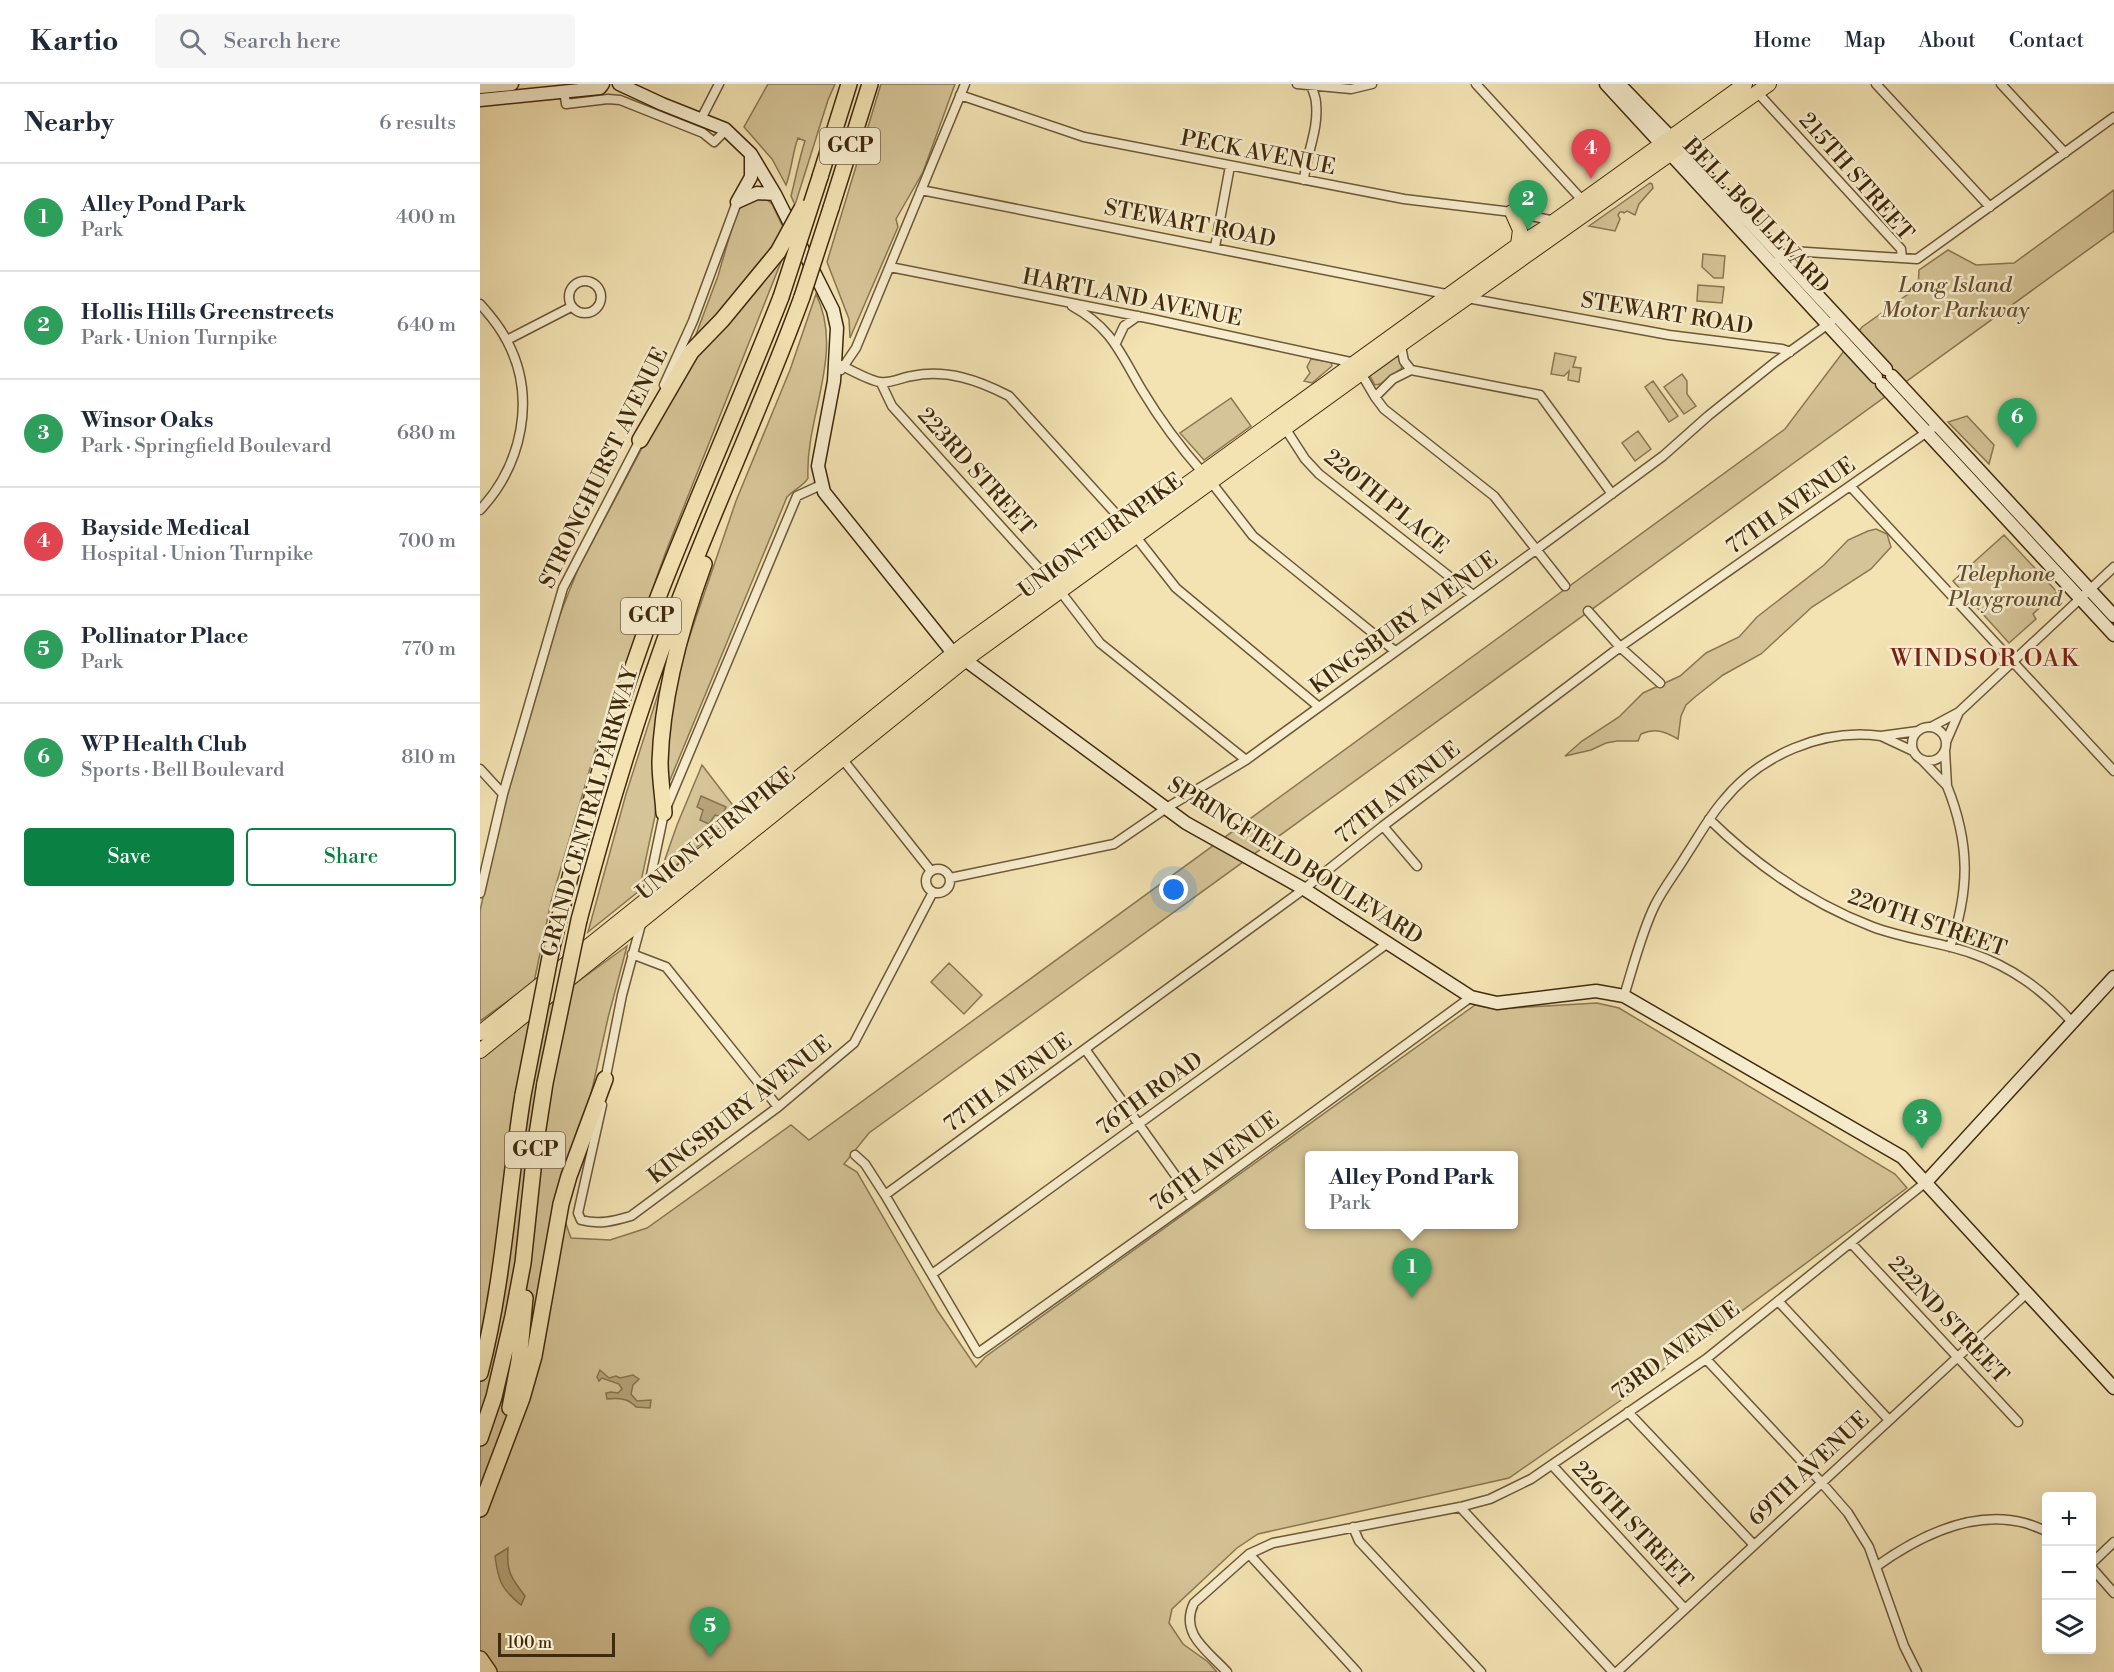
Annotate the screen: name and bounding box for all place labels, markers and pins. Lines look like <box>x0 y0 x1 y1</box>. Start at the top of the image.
pin: 4 <box>1572 130 1610 179</box>
pin: 2 <box>1508 180 1548 230</box>
pin: 6 <box>1998 398 2036 448</box>
pin: 3 <box>1902 1100 1942 1149</box>
pin: 1 <box>1392 1248 1432 1298</box>
pin: 5 <box>690 1608 730 1657</box>

